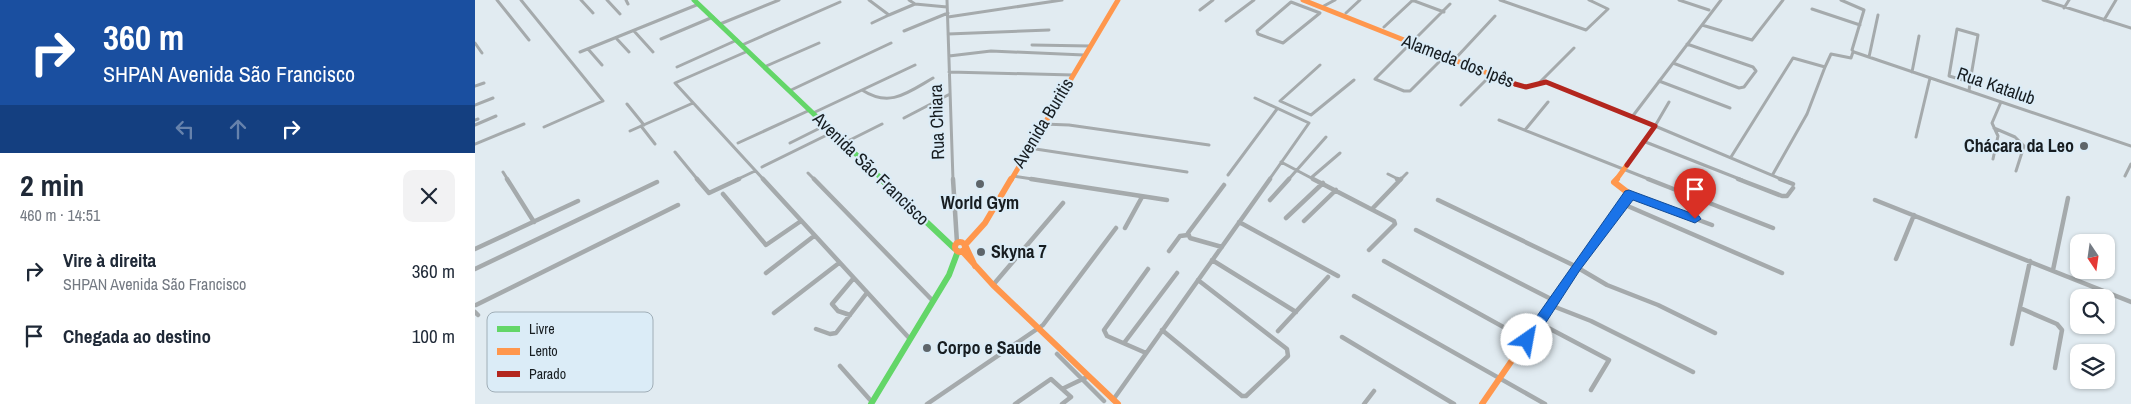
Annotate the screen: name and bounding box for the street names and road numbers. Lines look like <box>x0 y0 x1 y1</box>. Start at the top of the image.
street label: Alameda dos Ipês <box>1398 27 1518 93</box>
street label: Rua Katalub <box>1954 60 2039 111</box>
street label: Avenida Buritis <box>1005 73 1079 173</box>
street label: Rua Chiara <box>923 84 950 160</box>
street label: Avenida São Francisco <box>807 106 935 231</box>

